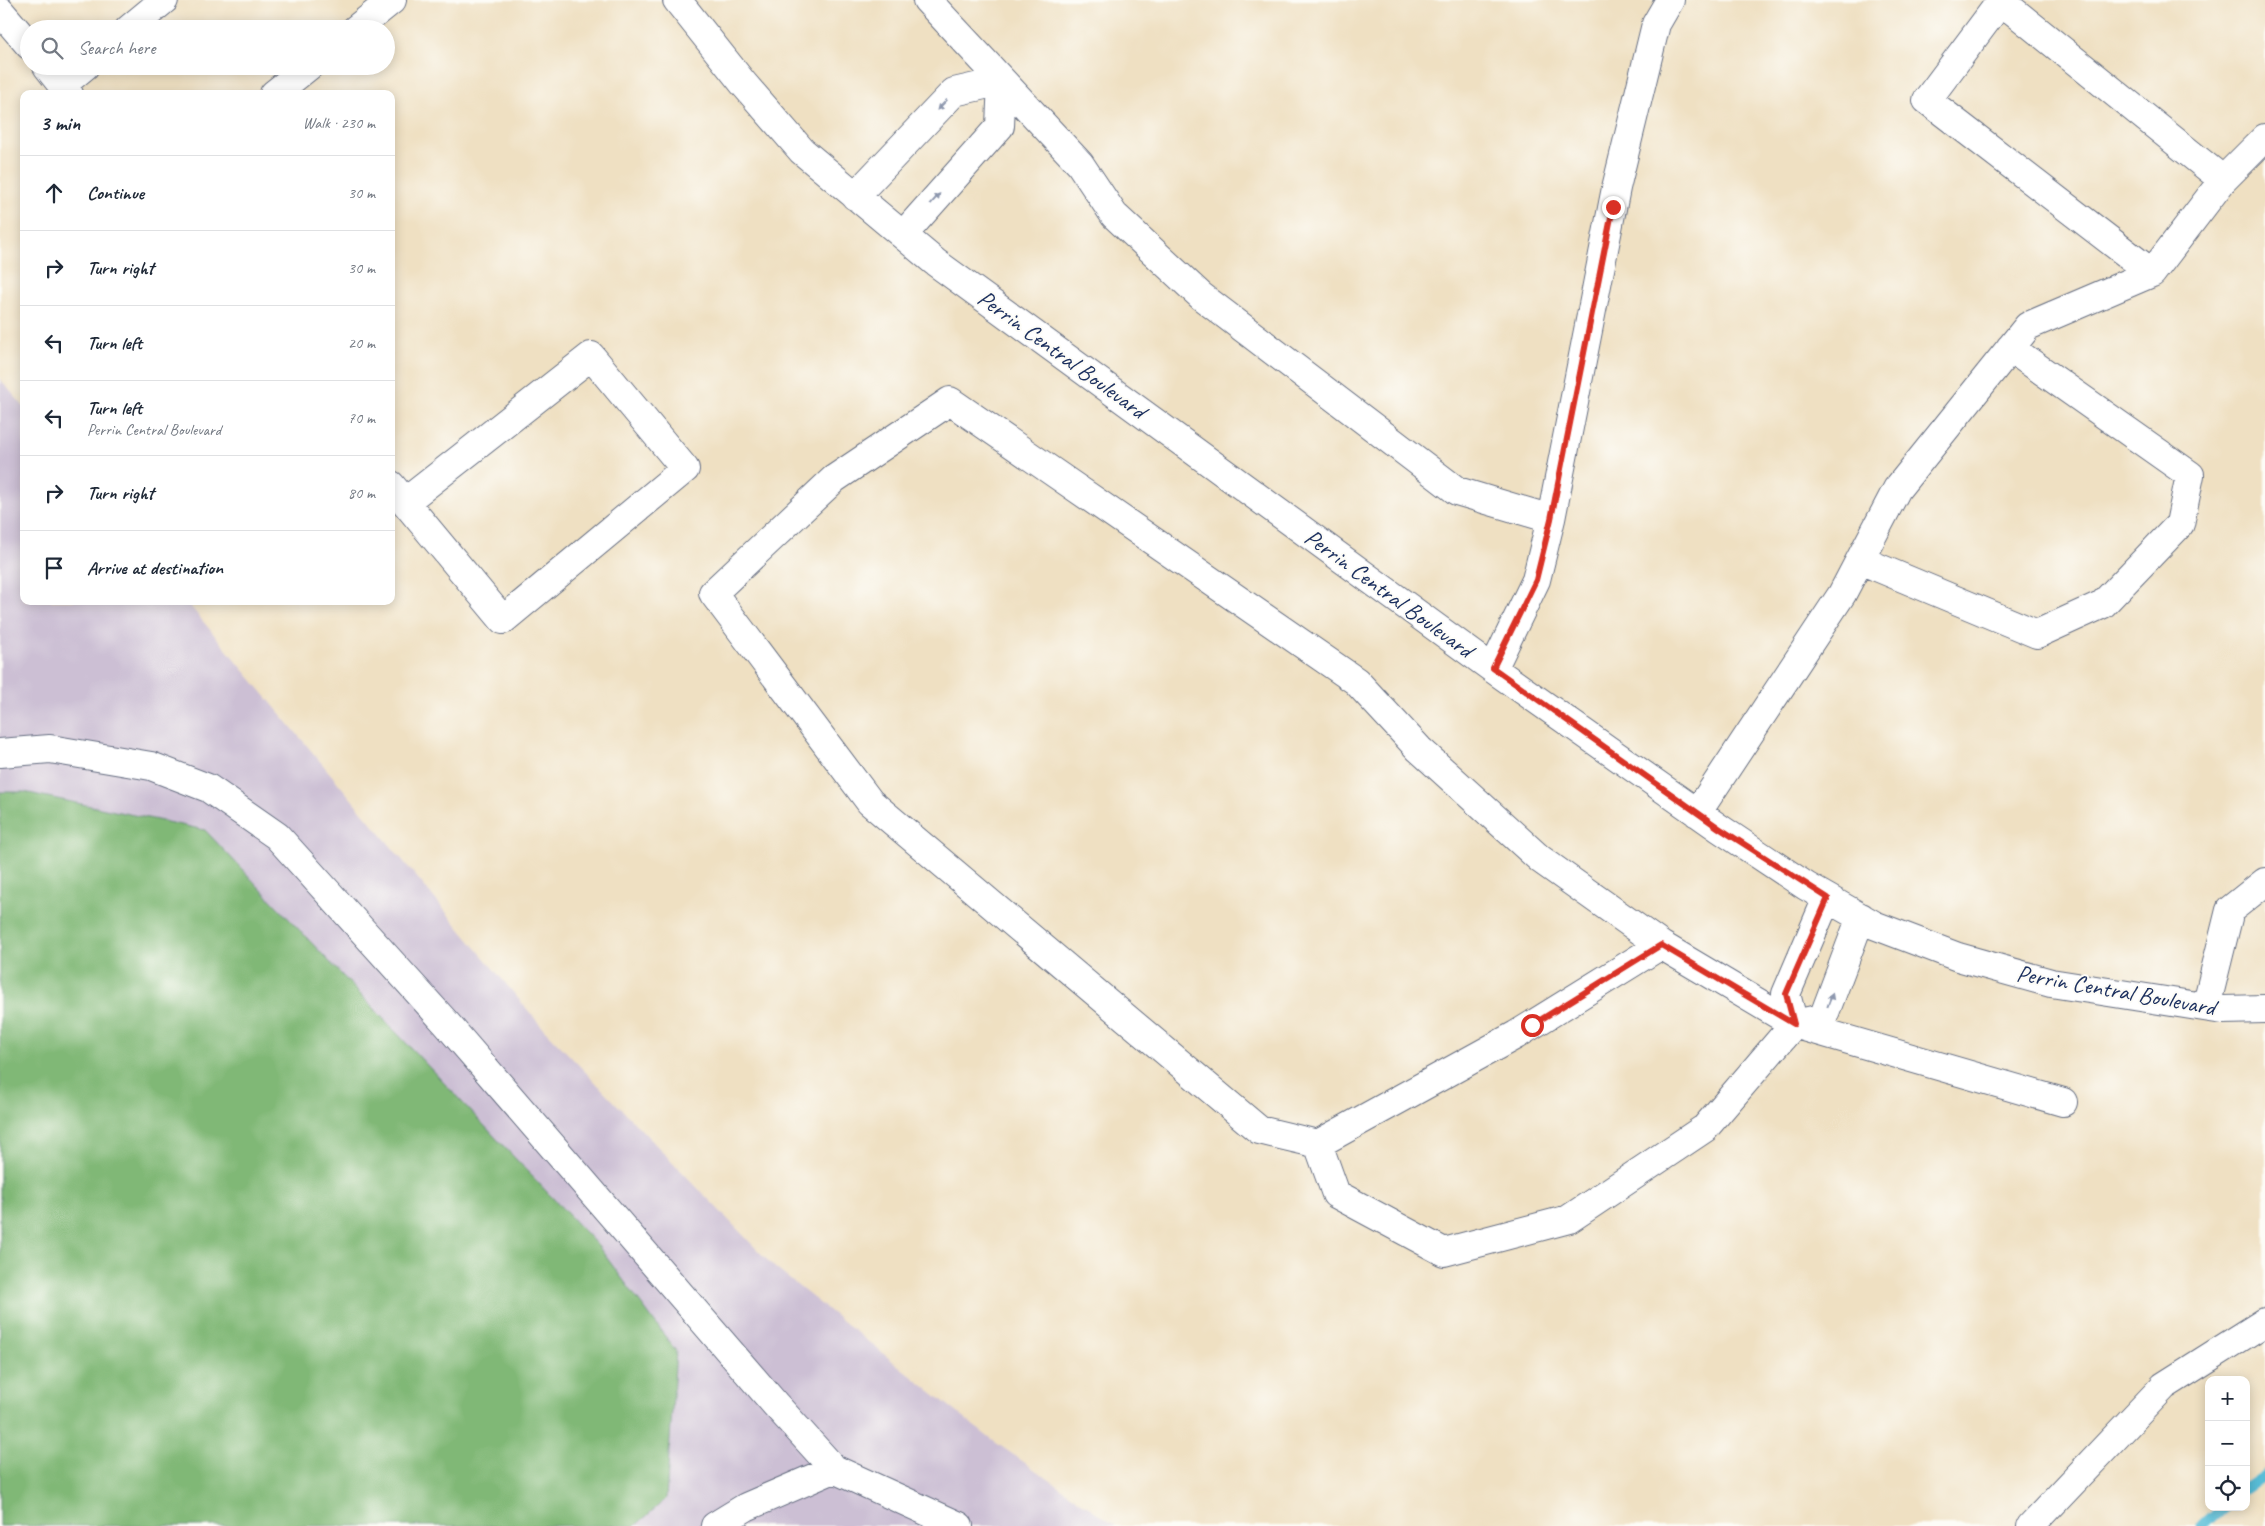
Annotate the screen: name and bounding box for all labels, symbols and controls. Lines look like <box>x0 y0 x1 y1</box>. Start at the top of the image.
search box <box>20 20 395 75</box>
icon: search <box>38 34 66 62</box>
text: Search here <box>78 36 155 60</box>
one-way arrow <box>936 98 948 110</box>
text: 3 min <box>40 110 80 136</box>
text: Walk · 230 m <box>303 113 375 133</box>
icon: ahead <box>40 179 68 207</box>
text: Continue <box>87 181 144 205</box>
text: 30 m <box>348 183 375 203</box>
one-way arrow <box>929 193 941 205</box>
route end <box>1602 196 1625 219</box>
icon: right <box>40 254 68 282</box>
text: Turn right <box>87 256 154 280</box>
text: 30 m <box>348 258 375 278</box>
street label: Perrin Central Boulevard <box>972 283 1155 427</box>
icon: left <box>40 329 68 357</box>
text: Turn left <box>87 331 142 355</box>
text: 20 m <box>348 333 375 353</box>
text: Turn left <box>87 396 142 420</box>
icon: left <box>40 404 68 432</box>
text: 70 m <box>348 408 375 428</box>
text: Perrin Central Boulevard <box>87 420 221 440</box>
icon: right <box>40 479 68 507</box>
text: Turn right <box>87 481 154 505</box>
text: 80 m <box>348 483 375 503</box>
street label: Perrin Central Boulevard <box>1299 522 1482 666</box>
icon: arrive <box>40 554 68 582</box>
text: Arrive at destination <box>87 556 223 580</box>
street label: Perrin Central Boulevard <box>2014 958 2221 1023</box>
one-way arrow <box>1826 992 1834 1007</box>
route start <box>1521 1014 1544 1037</box>
map controls <box>2205 1376 2250 1511</box>
button: + <box>2205 1376 2250 1421</box>
button: − <box>2205 1421 2250 1466</box>
button: locate <box>2205 1466 2250 1511</box>

